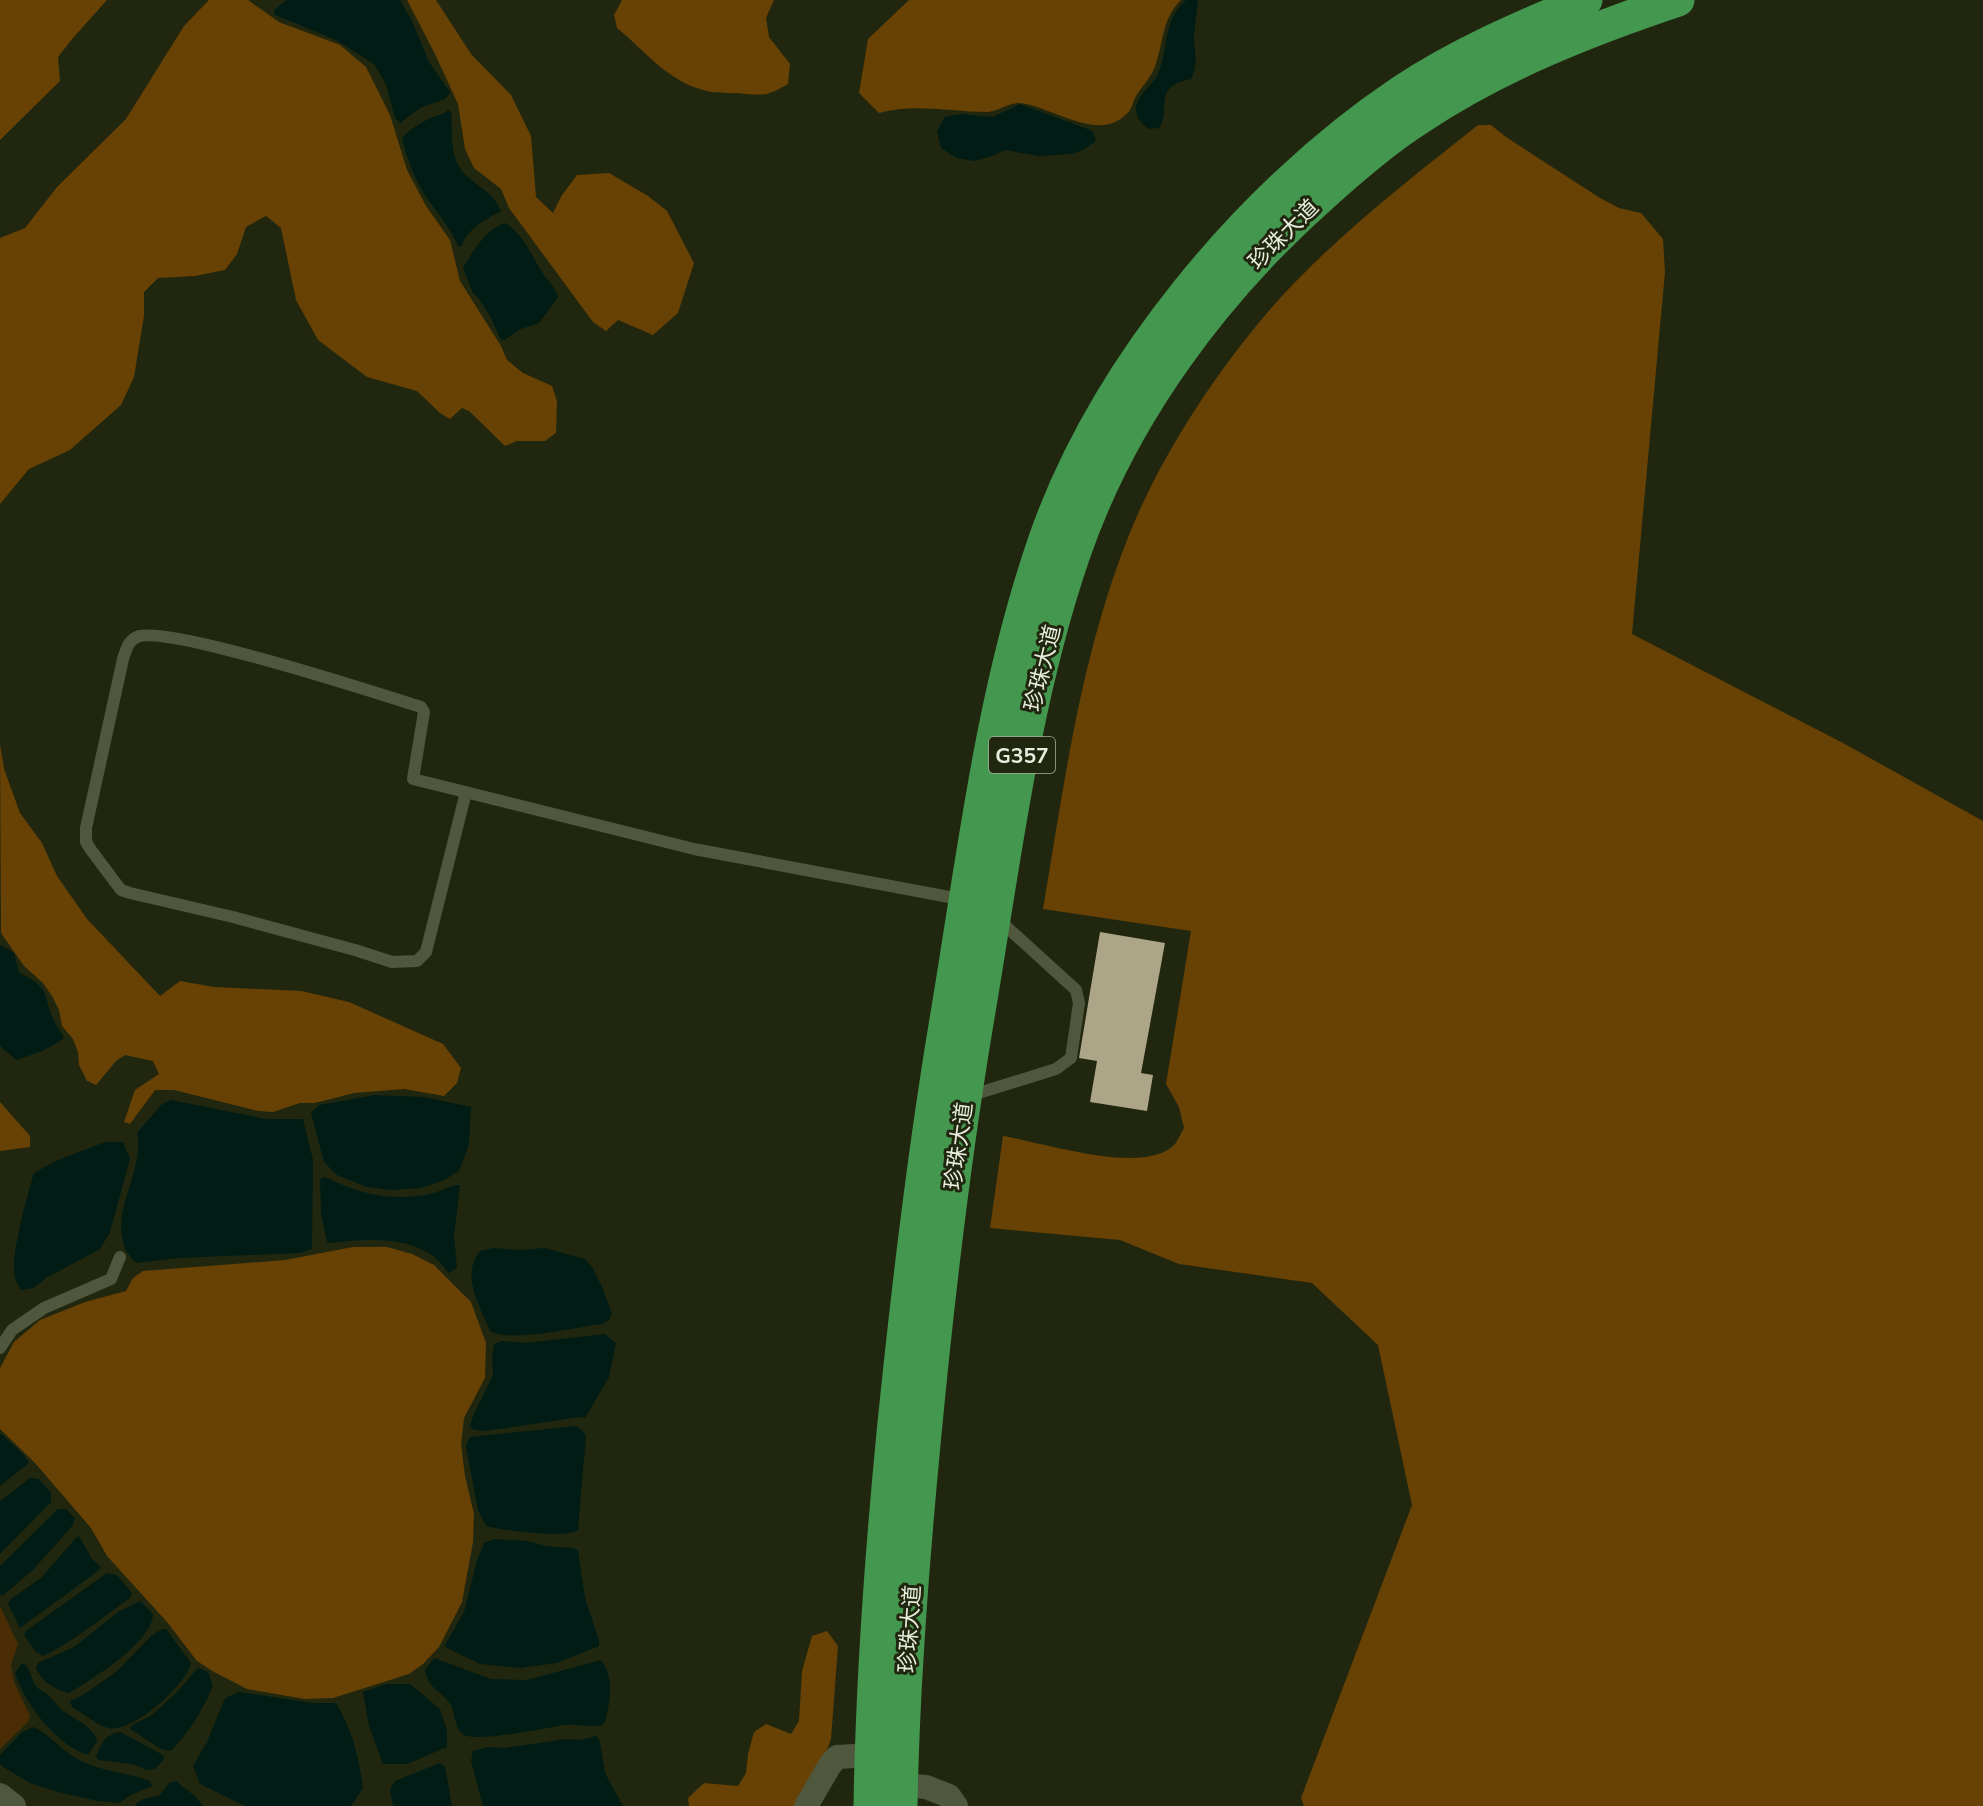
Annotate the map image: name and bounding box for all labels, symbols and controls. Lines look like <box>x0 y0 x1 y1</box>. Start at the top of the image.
street label: 珍珠大道 <box>1242 193 1324 275</box>
street label: 珍珠大道 <box>1018 622 1066 714</box>
road number: G357 <box>989 737 1055 773</box>
street label: 珍珠大道 <box>938 1100 978 1192</box>
street label: 珍珠大道 <box>892 1584 926 1674</box>

